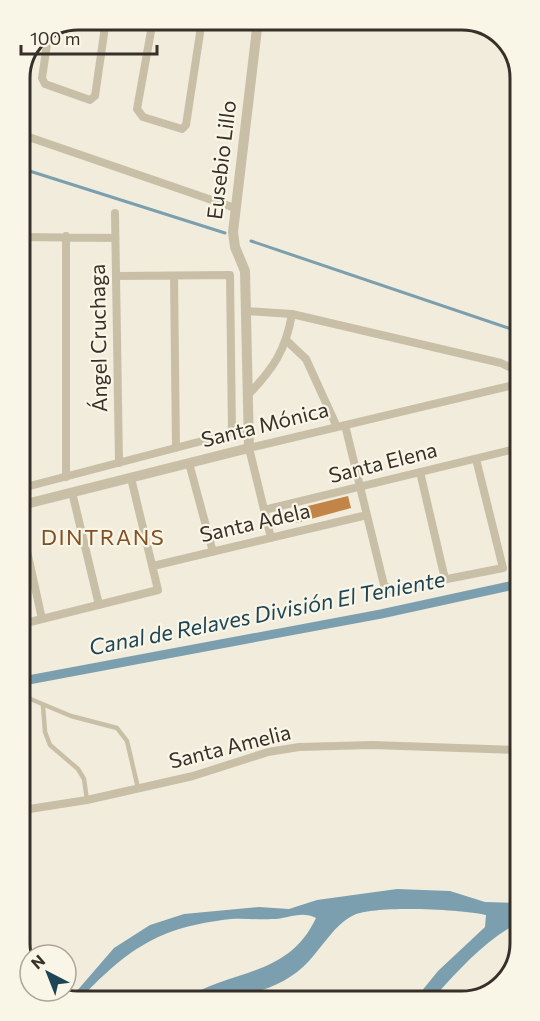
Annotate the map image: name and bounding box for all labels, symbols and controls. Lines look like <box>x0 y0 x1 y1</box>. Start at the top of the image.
scale bar <box>21 18 158 56</box>
text: 100 m <box>30 27 80 49</box>
street label: Eusebio Lillo <box>201 99 240 221</box>
street label: Ángel Cruchaga <box>84 264 111 412</box>
street label: Santa Mónica <box>198 396 331 451</box>
street label: Santa Elena <box>326 436 439 487</box>
street label: Santa Adela <box>197 497 312 546</box>
district label: DINTRANS <box>41 523 165 550</box>
water label: Canal de Relaves División El Teniente <box>86 565 448 660</box>
street label: Santa Amelia <box>166 718 293 773</box>
north arrow <box>18 943 78 1003</box>
text: N <box>27 950 48 973</box>

